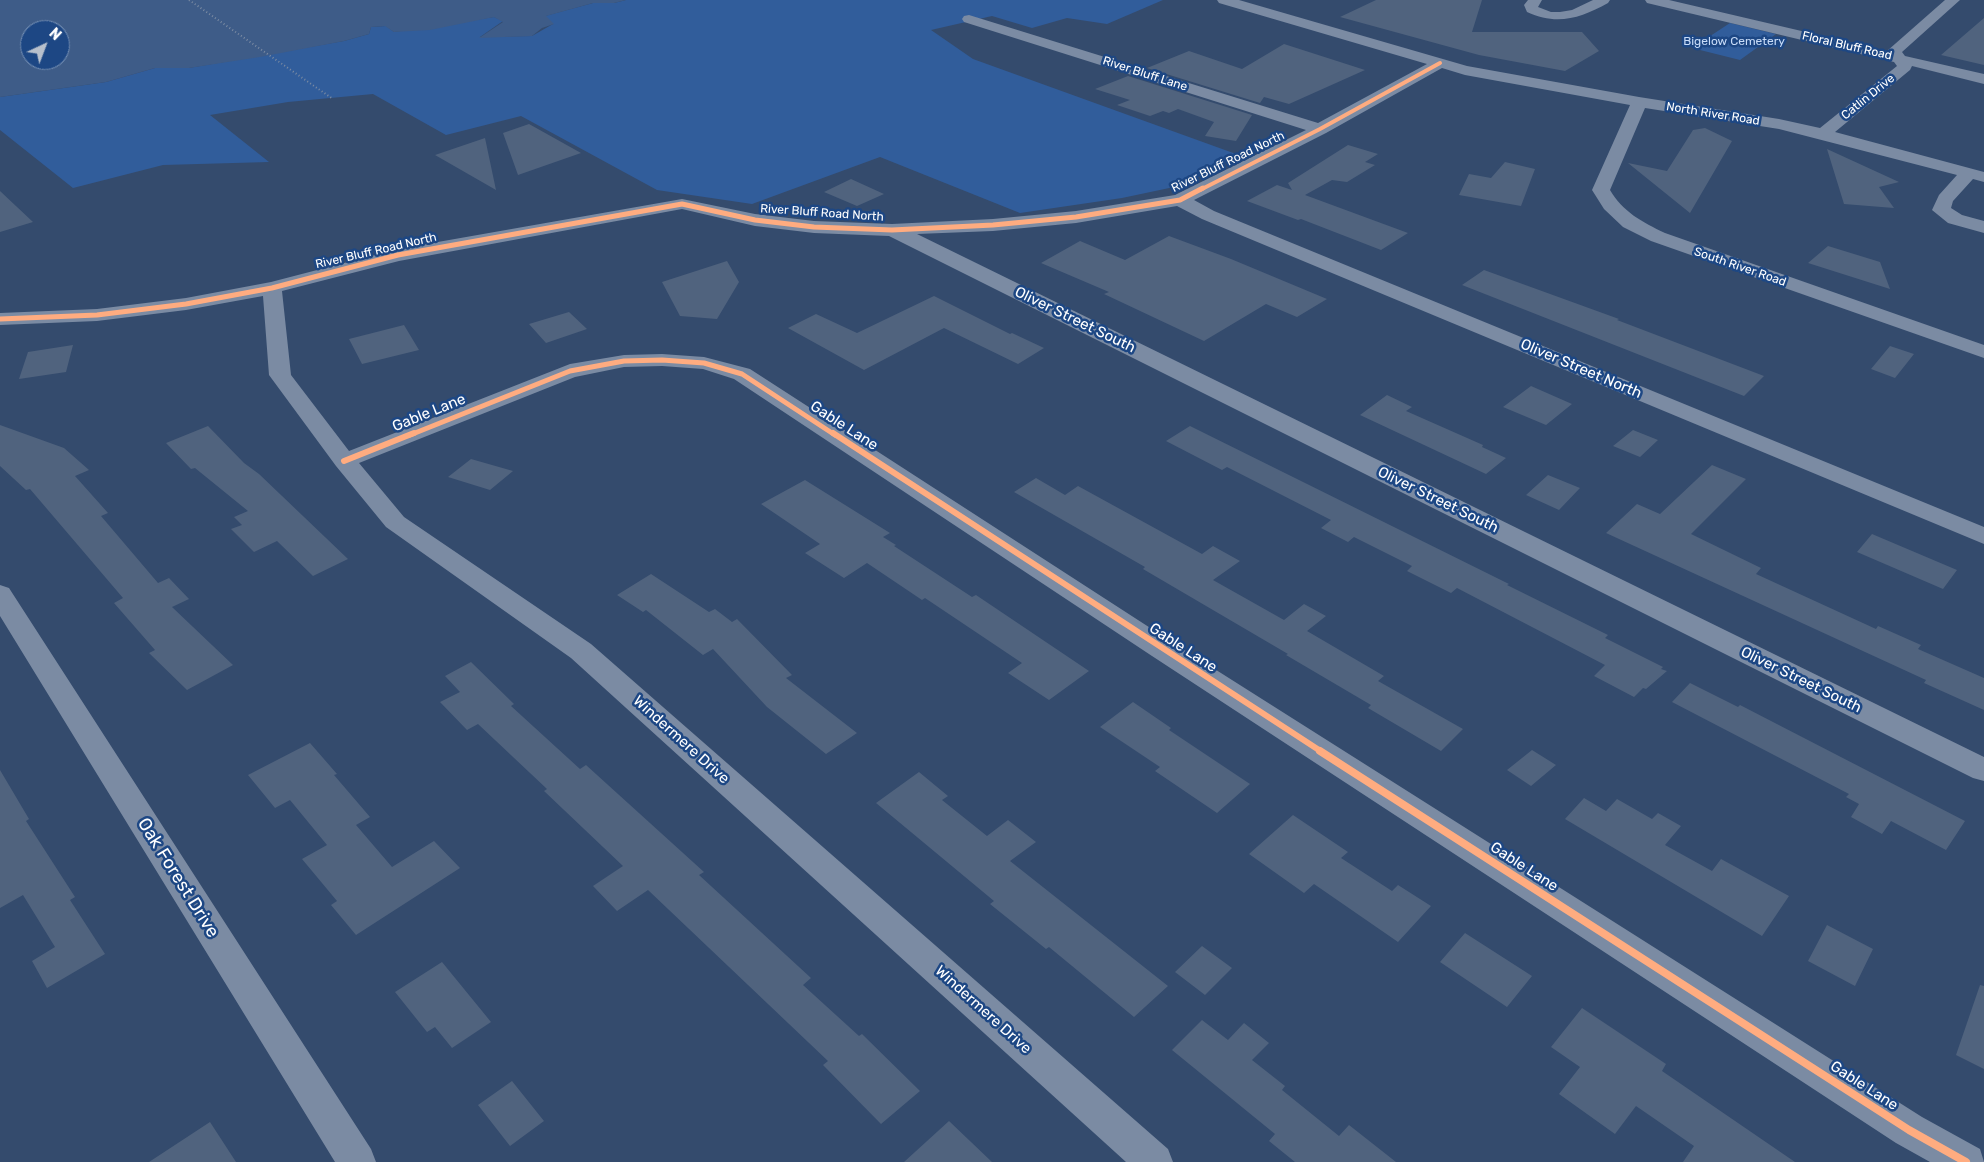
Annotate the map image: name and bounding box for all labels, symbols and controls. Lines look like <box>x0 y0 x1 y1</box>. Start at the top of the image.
north arrow <box>20 20 70 70</box>
text: N <box>45 25 64 44</box>
street label: Floral Bluff Road <box>1801 29 1893 63</box>
park label: Bigelow Cemetery <box>1683 35 1785 49</box>
street label: River Bluff Lane <box>1101 54 1189 94</box>
street label: Catlin Drive <box>1839 71 1897 123</box>
street label: North River Road <box>1665 99 1761 129</box>
street label: River Bluff Road North <box>1169 128 1287 196</box>
street label: River Bluff Road North <box>760 201 884 225</box>
street label: River Bluff Road North <box>314 230 438 272</box>
street label: South River Road <box>1692 245 1788 289</box>
street label: Oliver Street South <box>1012 283 1138 357</box>
street label: Oliver Street North <box>1518 335 1644 403</box>
street label: Gable Lane <box>390 390 468 436</box>
street label: Gable Lane <box>807 397 881 455</box>
street label: Oliver Street South <box>1375 463 1501 537</box>
street label: Gable Lane <box>1146 619 1220 677</box>
street label: Oliver Street South <box>1738 643 1864 717</box>
street label: Windermere Drive <box>629 692 733 788</box>
street label: Oak Forest Drive <box>133 814 223 942</box>
street label: Gable Lane <box>1487 838 1561 896</box>
street label: Windermere Drive <box>931 962 1035 1058</box>
street label: Gable Lane <box>1827 1057 1901 1115</box>

